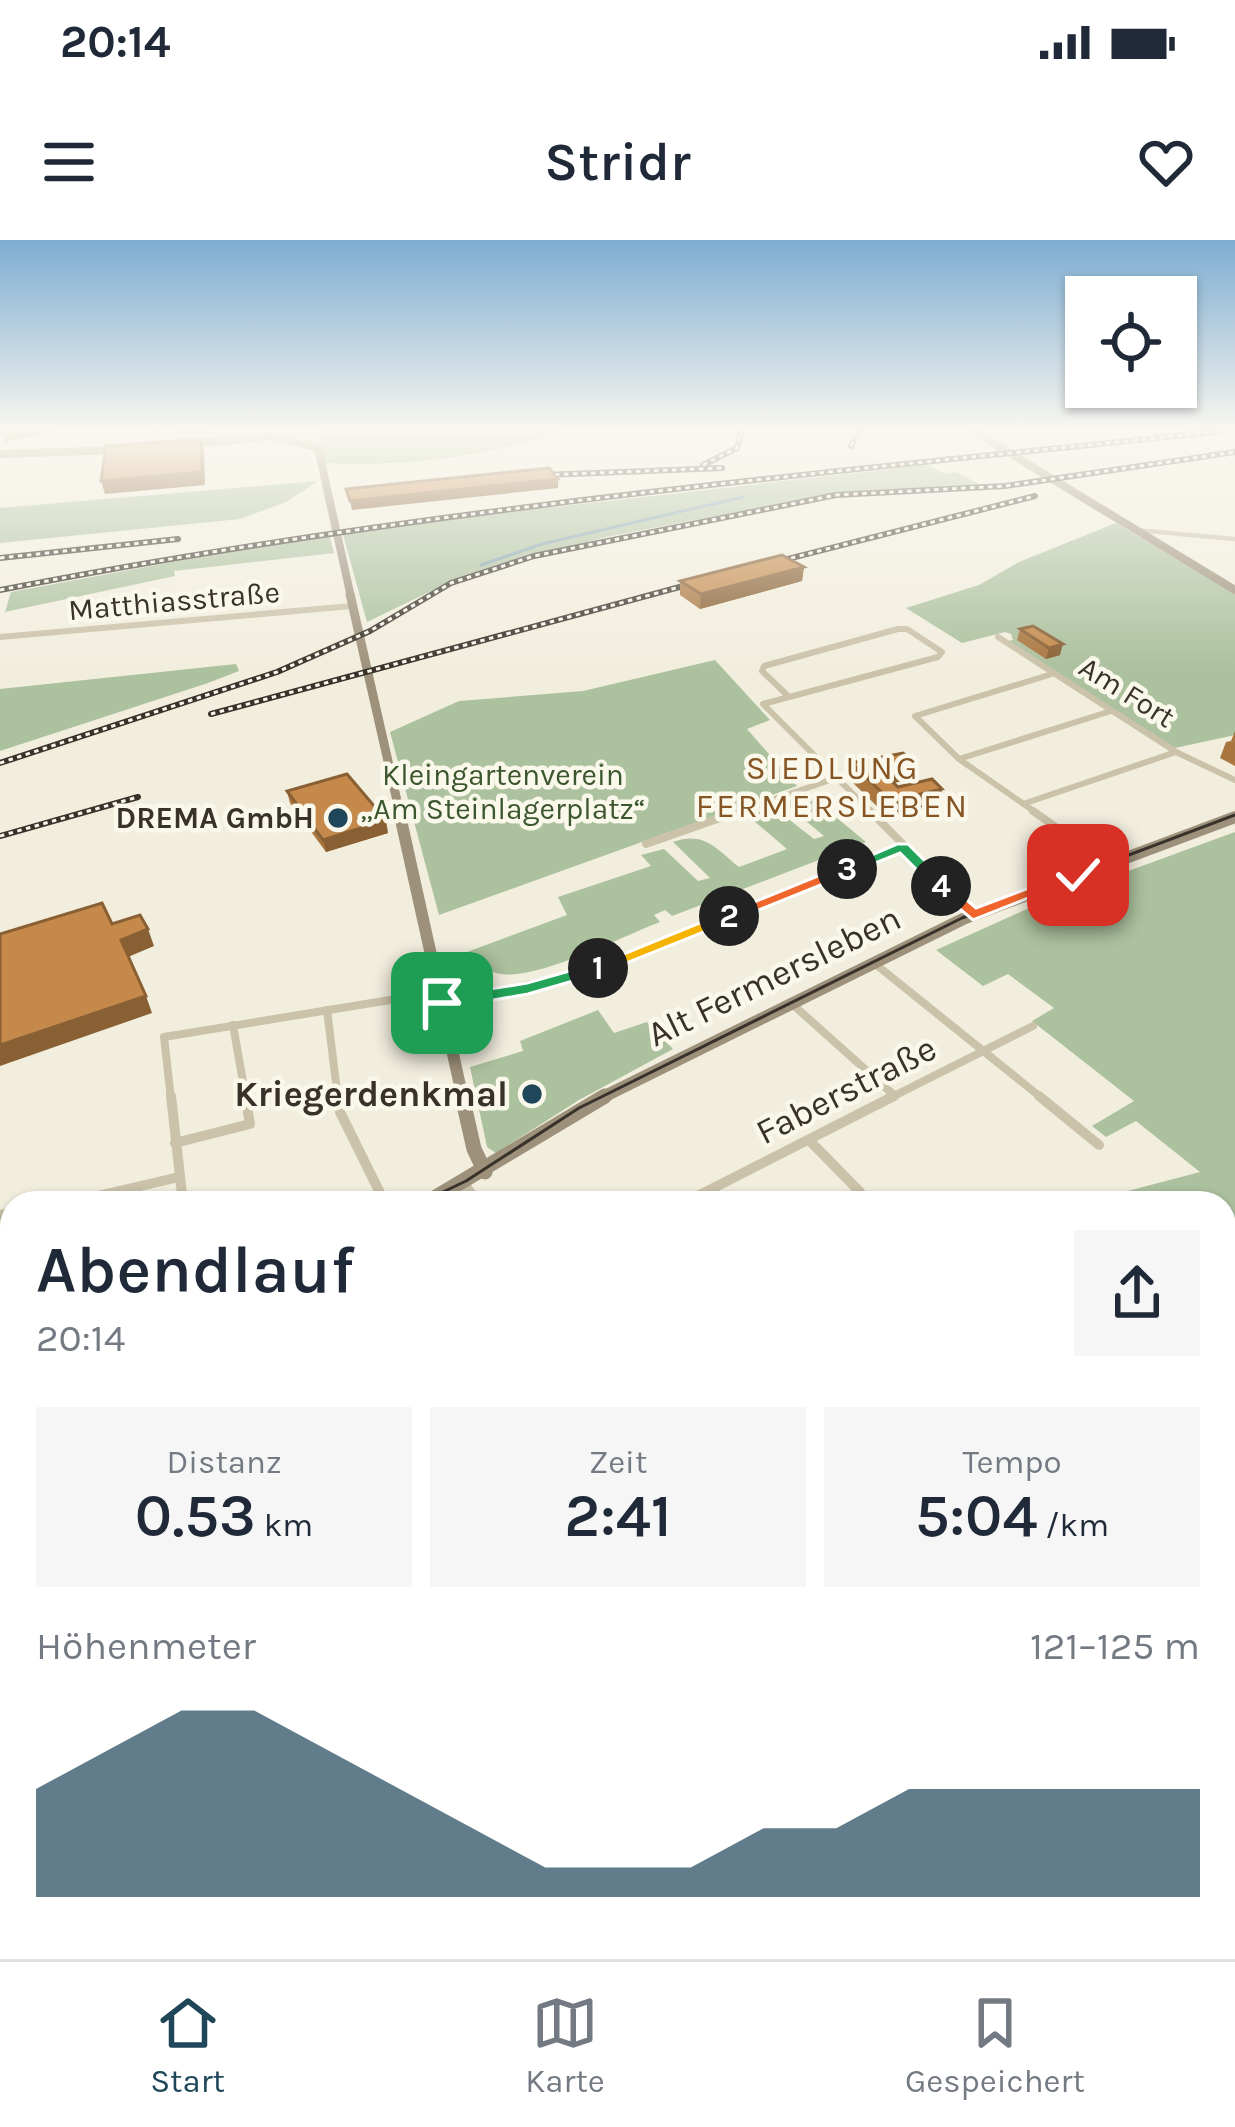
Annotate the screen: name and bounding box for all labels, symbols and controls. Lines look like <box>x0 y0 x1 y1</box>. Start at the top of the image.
text: 20:14 <box>60 16 171 68</box>
icon: menu <box>36 129 102 195</box>
icon: heart <box>1133 129 1199 195</box>
text: Stridr <box>544 130 691 194</box>
map controls <box>1065 276 1197 408</box>
button: locate <box>1065 276 1197 408</box>
street label: Matthiasstraße <box>67 574 281 628</box>
street label: Am Fort <box>1073 649 1181 735</box>
district label: SIEDLUNG FERMERSLEBEN <box>696 749 970 825</box>
park label: Kleingartenverein „Am Steinlagerplatz“ <box>360 757 646 827</box>
place label: DREMA GmbH <box>116 800 314 836</box>
marker: DREMA GmbH <box>325 805 351 831</box>
pin <box>1027 824 1129 926</box>
pin: 3 <box>817 839 877 899</box>
icon: check <box>1045 842 1111 908</box>
text: 3 <box>837 850 857 888</box>
pin: 4 <box>911 856 971 916</box>
text: 4 <box>931 867 951 905</box>
pin: 2 <box>699 886 759 946</box>
street label: Alt Fermersleben <box>641 897 907 1055</box>
text: 2 <box>719 897 739 935</box>
pin: 1 <box>568 938 628 998</box>
text: 1 <box>592 949 604 987</box>
pin <box>391 952 493 1054</box>
icon: arrive <box>409 970 475 1036</box>
street label: Faberstraße <box>749 1027 943 1153</box>
place label: Kriegerdenkmal <box>234 1073 508 1116</box>
marker: Kriegerdenkmal <box>519 1081 545 1107</box>
button: share <box>1074 1230 1200 1356</box>
text: Abendlauf <box>36 1231 354 1309</box>
text: 20:14 <box>36 1315 125 1361</box>
text: Distanz <box>166 1443 282 1481</box>
text: Zeit <box>589 1443 647 1481</box>
text: Tempo <box>962 1443 1062 1481</box>
text: 0.53 <box>135 1481 256 1551</box>
text: 2:41 <box>564 1481 672 1551</box>
text: 5:04 <box>915 1481 1038 1551</box>
text: km <box>256 1506 313 1544</box>
text: /km <box>1038 1506 1109 1544</box>
text: Höhenmeter <box>36 1623 256 1669</box>
text: 121–125 m <box>1030 1623 1200 1669</box>
tab: Start <box>150 1990 225 2100</box>
tab: Karte <box>525 1990 605 2100</box>
tab: Gespeichert <box>905 1990 1085 2100</box>

